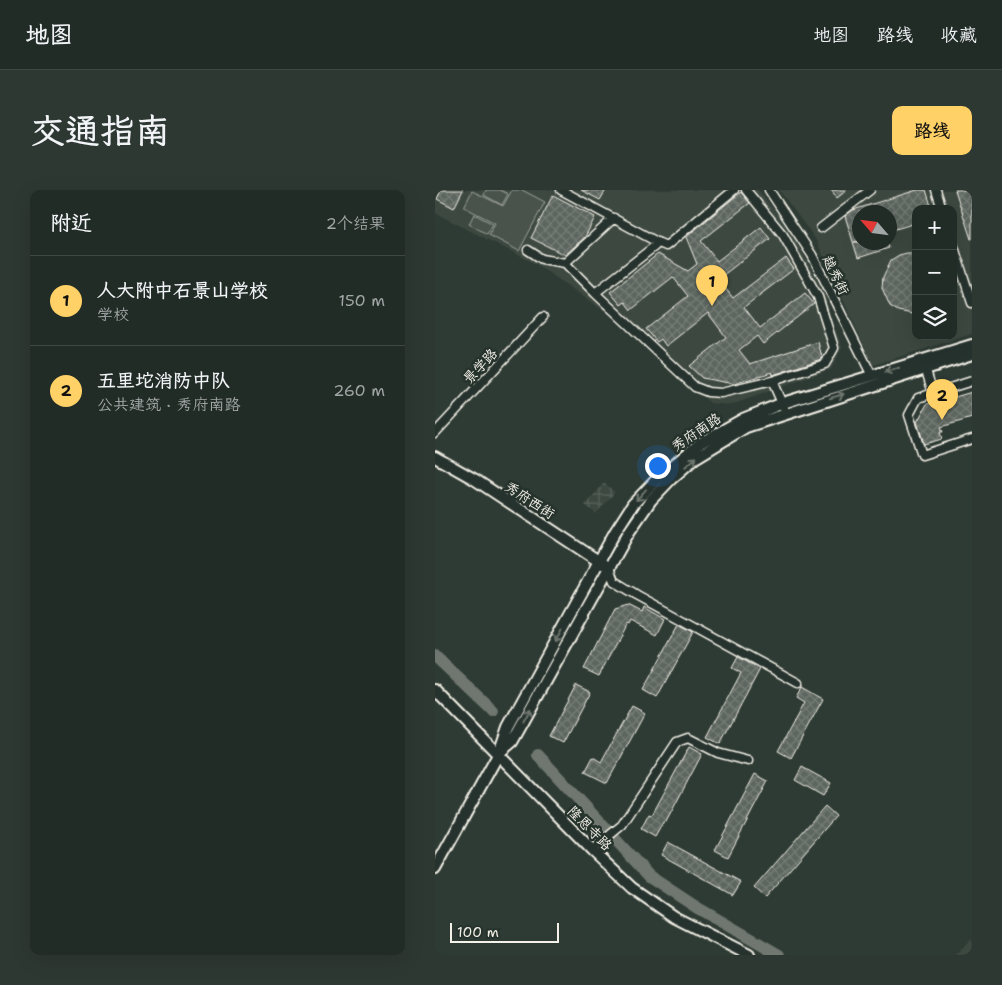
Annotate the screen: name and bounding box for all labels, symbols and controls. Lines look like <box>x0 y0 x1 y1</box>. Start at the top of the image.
text: 地图 <box>25 19 73 51</box>
text: 地图 <box>813 23 849 47</box>
text: 路线 <box>877 23 913 47</box>
text: 收藏 <box>941 23 977 47</box>
button: 路线 <box>892 106 972 155</box>
text: 交通指南 <box>30 107 170 154</box>
north arrow <box>852 205 897 250</box>
map controls <box>912 205 957 340</box>
button: + <box>912 205 957 250</box>
text: 附近 <box>50 209 92 237</box>
text: 2个结果 <box>326 213 385 234</box>
button: − <box>912 250 957 295</box>
street label: 越秀街 <box>819 252 853 298</box>
pin: 1 <box>696 265 728 306</box>
text: 人大附中石景山学校 <box>97 278 268 303</box>
text: 1 <box>62 290 70 311</box>
text: 150 m <box>338 290 385 311</box>
button: layers <box>912 295 957 340</box>
text: 学校 <box>97 304 129 325</box>
street label: 景学路 <box>459 345 501 387</box>
one-way arrow <box>884 365 900 375</box>
text: 五里坨消防中队 <box>97 368 230 393</box>
pin: 2 <box>926 379 958 420</box>
text: 2 <box>60 380 72 401</box>
text: 260 m <box>333 380 385 401</box>
one-way arrow <box>829 391 845 401</box>
text: 公共建筑 · 秀府南路 <box>97 394 240 415</box>
street label: 秀府南路 <box>668 409 724 455</box>
your location <box>645 453 671 479</box>
one-way arrow <box>684 457 697 468</box>
street label: 秀府西街 <box>502 477 558 523</box>
one-way arrow <box>636 489 647 502</box>
one-way arrow <box>553 627 563 641</box>
one-way arrow <box>522 707 532 722</box>
street label: 隆恩寺路 <box>564 802 616 854</box>
scale bar <box>450 920 559 943</box>
text: 100 m <box>457 923 499 941</box>

